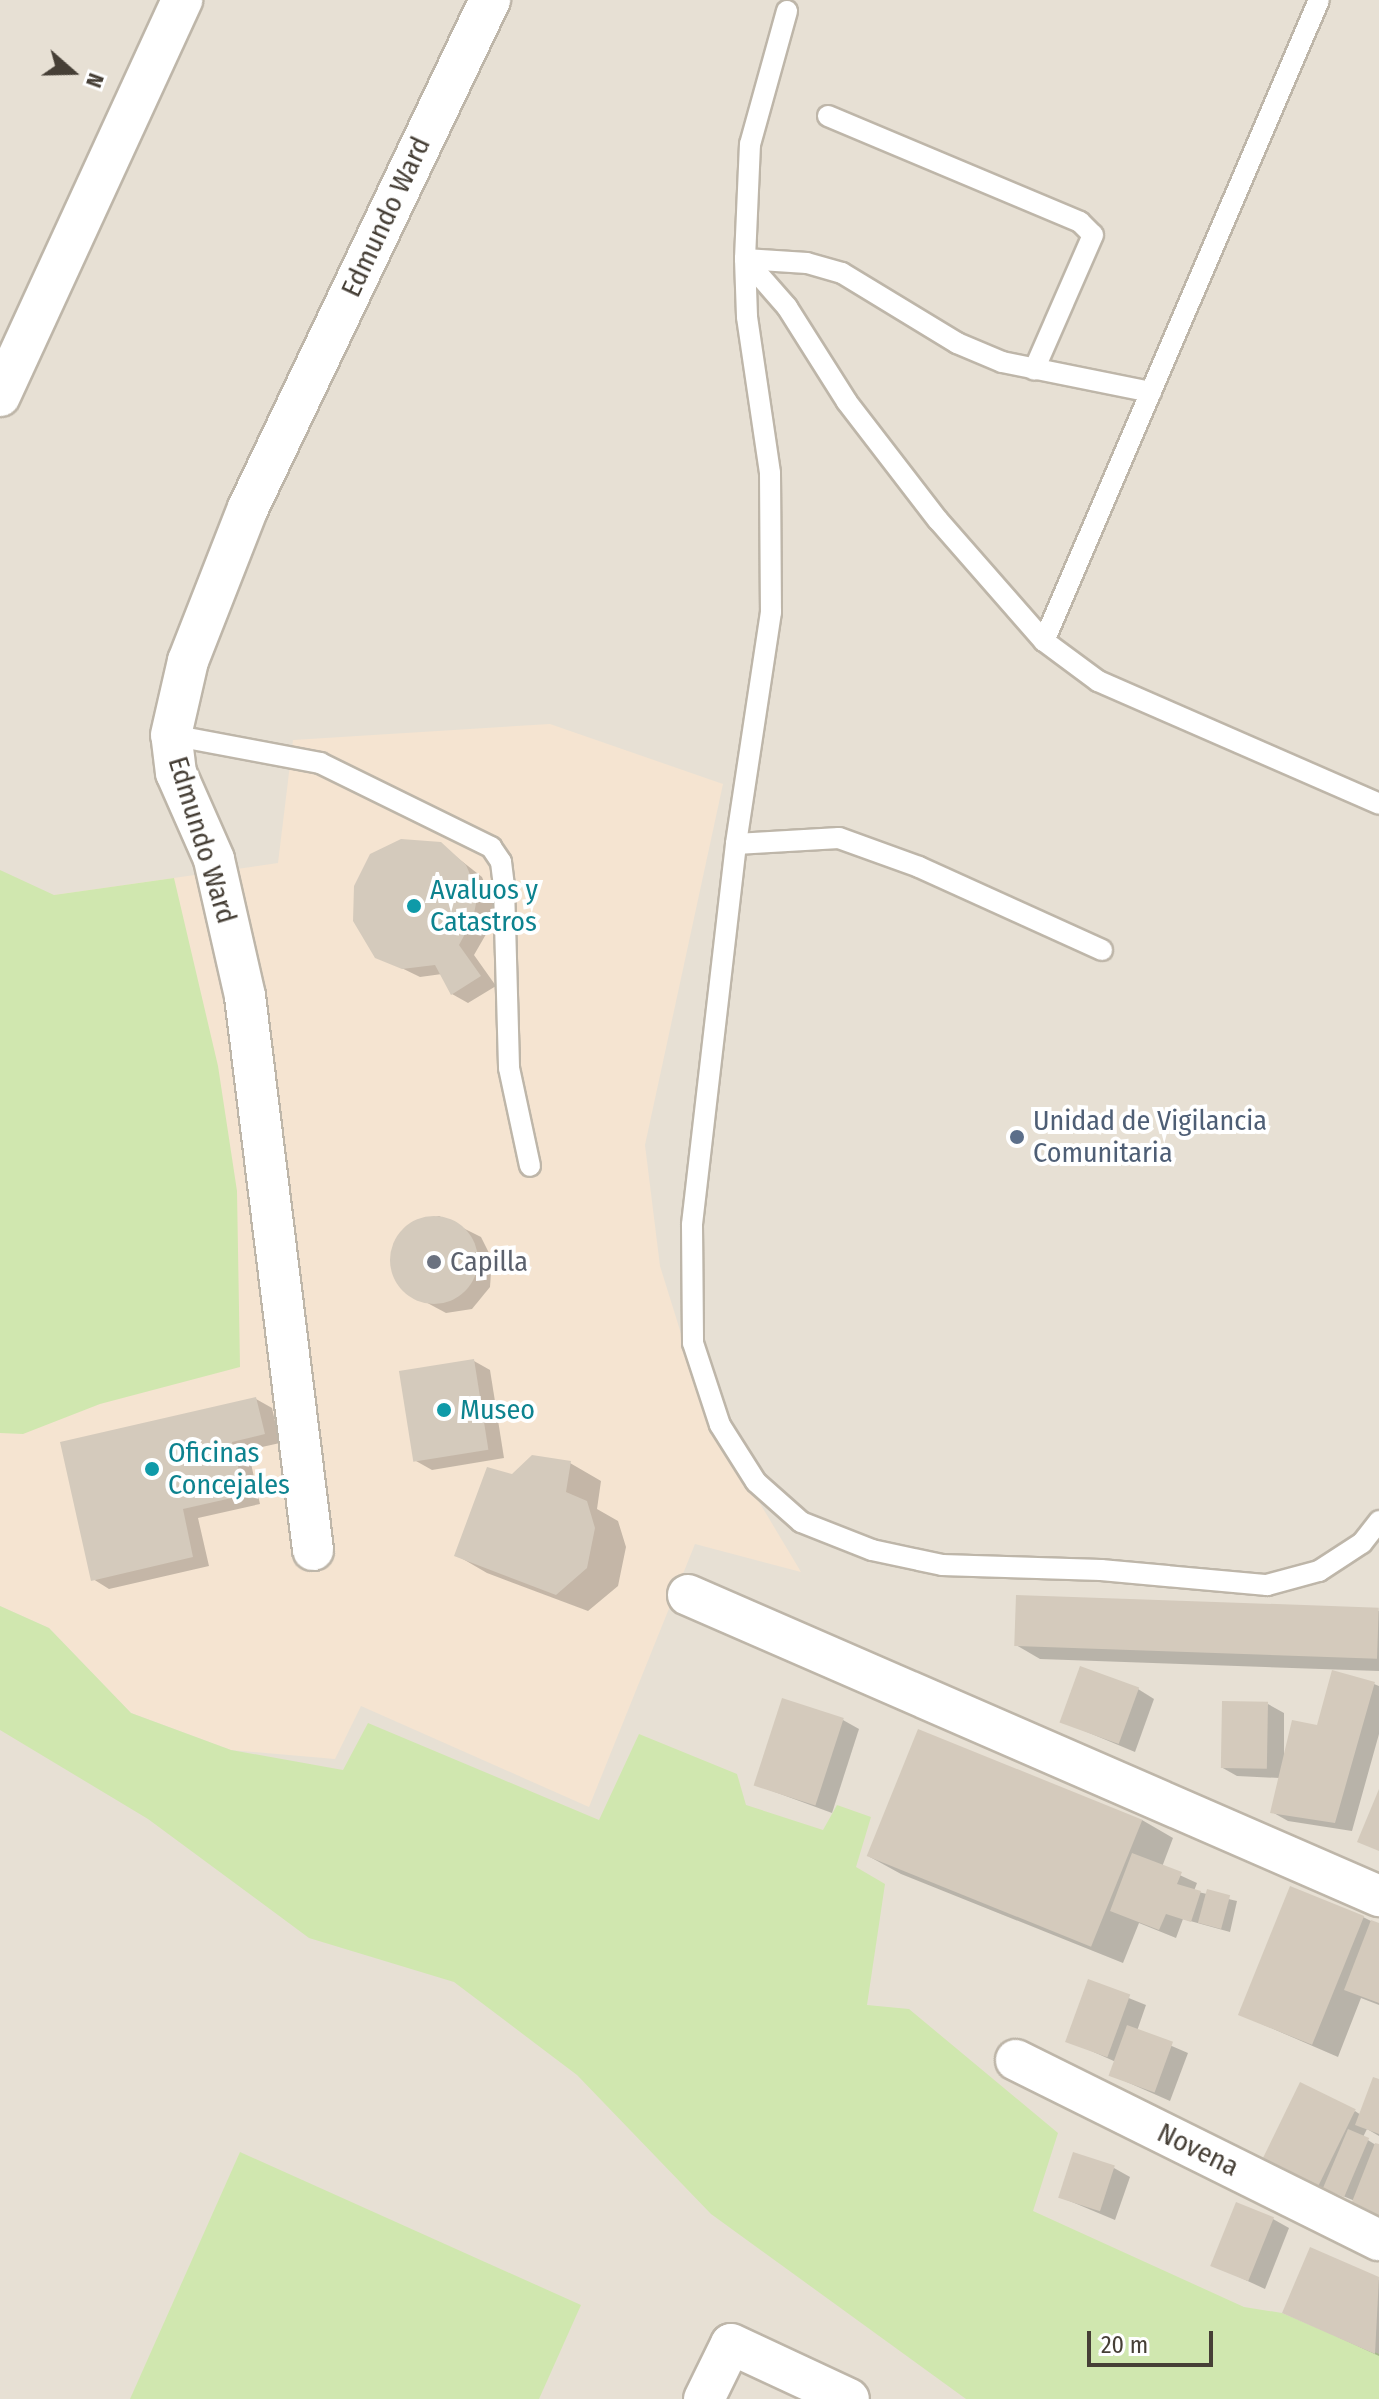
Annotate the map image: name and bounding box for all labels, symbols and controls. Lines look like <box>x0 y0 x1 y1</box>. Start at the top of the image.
north arrow <box>32 32 112 112</box>
text: N <box>80 70 110 91</box>
street label: Edmundo Ward <box>334 132 438 302</box>
street label: Edmundo Ward <box>161 753 243 927</box>
place label: Avaluos y Catastros <box>430 873 538 939</box>
marker: Avaluos y Catastros <box>405 897 423 915</box>
place label: Unidad de Vigilancia Comunitaria <box>1033 1104 1267 1170</box>
marker: Unidad de Vigilancia Comunitaria <box>1008 1128 1026 1146</box>
place label: Capilla <box>450 1245 528 1279</box>
marker: Capilla <box>425 1253 443 1271</box>
place label: Museo <box>460 1393 535 1427</box>
marker: Museo <box>435 1401 453 1419</box>
place label: Oficinas Concejales <box>168 1436 290 1502</box>
marker: Oficinas Concejales <box>143 1460 161 1478</box>
street label: Novena <box>1152 2116 1244 2184</box>
scale bar <box>1091 2315 1217 2365</box>
text: 20 m <box>1101 2331 1148 2359</box>

